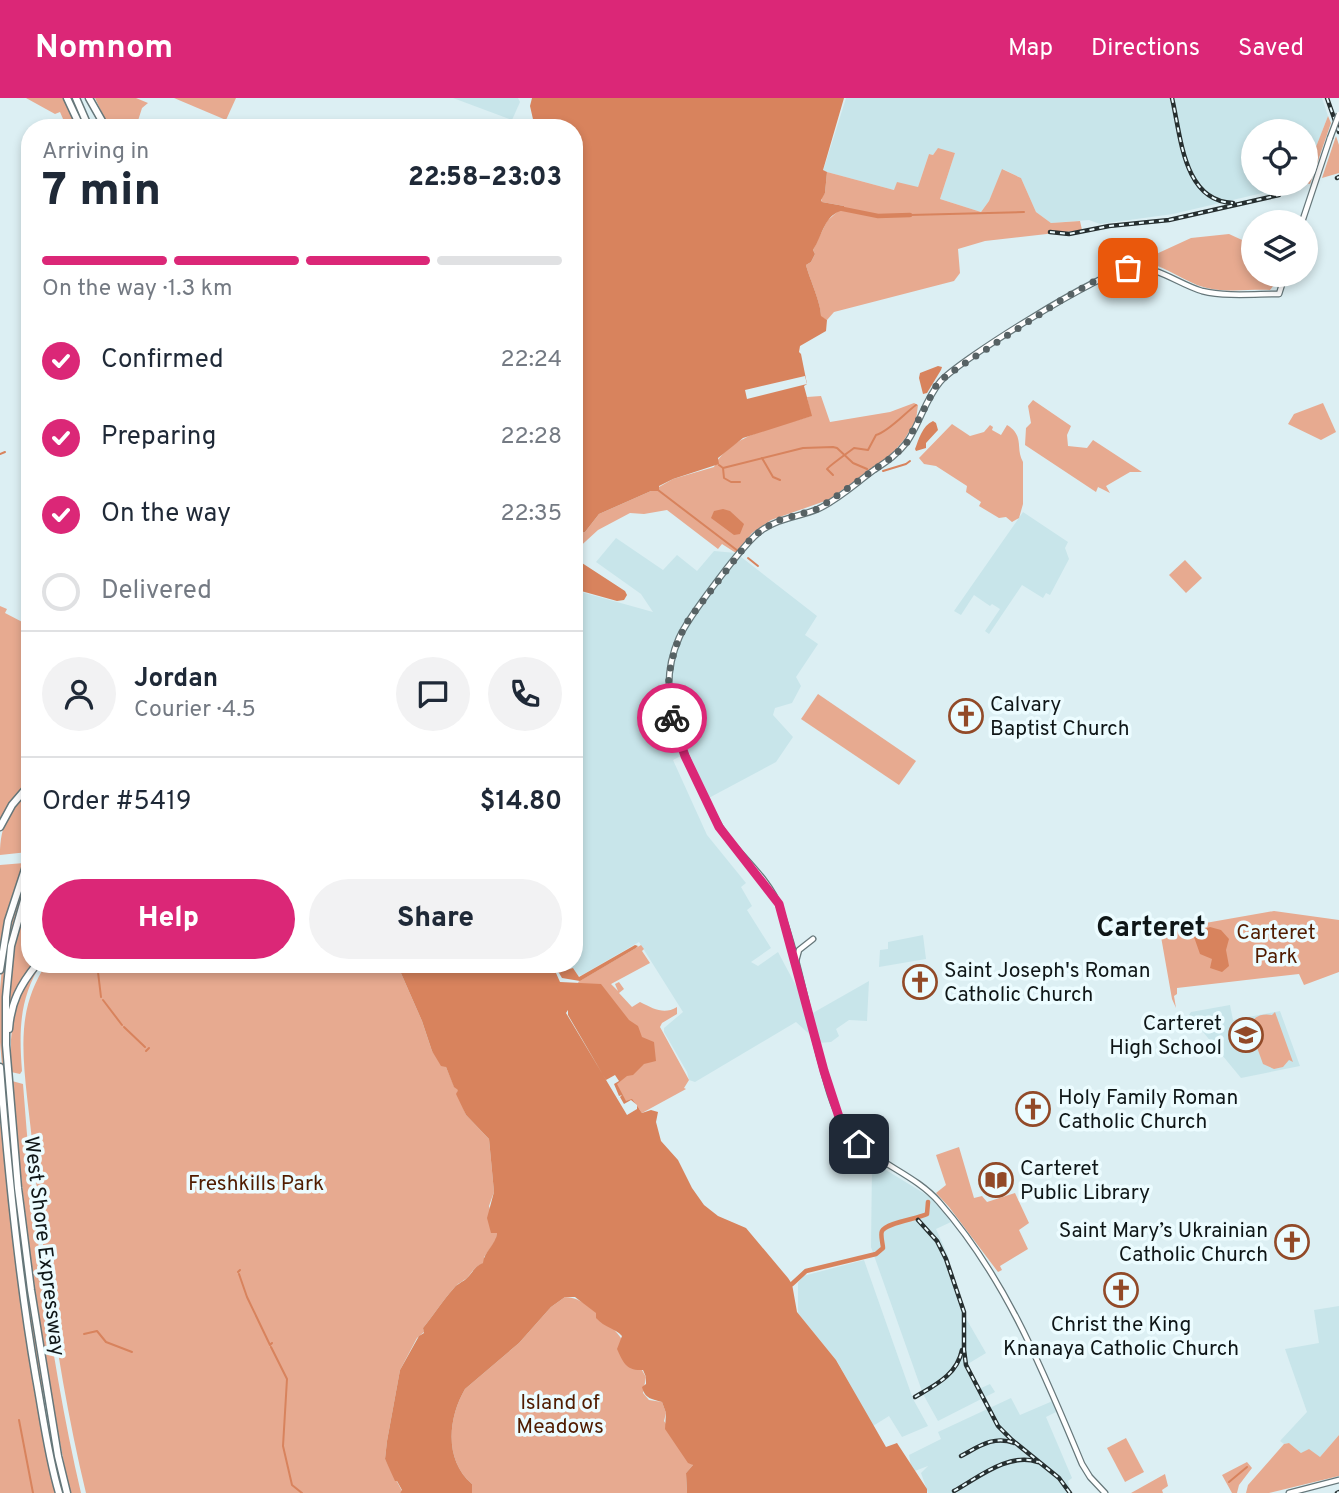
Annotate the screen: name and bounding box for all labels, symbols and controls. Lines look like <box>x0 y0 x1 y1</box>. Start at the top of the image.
text: Nomnom <box>35 28 173 70</box>
text: Map <box>1008 34 1053 64</box>
text: Directions <box>1091 34 1200 64</box>
text: Saved <box>1238 34 1304 64</box>
map controls <box>1241 119 1318 287</box>
button: locate <box>1241 119 1318 196</box>
text: Arriving in <box>42 138 149 167</box>
text: 22:58–23:03 <box>408 162 562 195</box>
text: 7 min <box>42 163 161 222</box>
button: layers <box>1241 210 1318 287</box>
pin <box>1098 238 1158 298</box>
icon: bag <box>1109 249 1147 287</box>
text: On the way · 1.3 km <box>42 275 233 304</box>
icon: check <box>42 342 80 380</box>
text: Confirmed <box>101 344 224 377</box>
text: 22:24 <box>501 346 562 375</box>
icon: check <box>42 419 80 457</box>
text: Preparing <box>101 421 216 454</box>
text: 22:28 <box>501 423 562 452</box>
icon: check <box>42 496 80 534</box>
text: On the way <box>101 498 231 531</box>
text: 22:35 <box>501 500 562 529</box>
text: Delivered <box>101 575 212 608</box>
button: person <box>42 657 116 731</box>
button: chat <box>396 657 470 731</box>
button: phone <box>488 657 562 731</box>
text: Jordan <box>134 663 218 696</box>
courier <box>637 683 707 753</box>
place label: Calvary Baptist Church <box>990 692 1130 743</box>
text: Courier · 4.5 <box>134 696 256 725</box>
church icon: Calvary Baptist Church <box>947 697 985 735</box>
icon: bike <box>653 699 691 737</box>
text: Order #5419 <box>42 786 191 819</box>
text: $14.80 <box>480 786 562 819</box>
button: Help <box>42 879 295 959</box>
button: Share <box>309 879 562 959</box>
district label: Carteret <box>1096 911 1206 947</box>
park label: Carteret Park <box>1236 920 1316 971</box>
place label: Saint Joseph's Roman Catholic Church <box>944 958 1151 1009</box>
church icon: Saint Joseph's Roman Catholic Church <box>901 963 939 1001</box>
place label: Carteret High School <box>1109 1011 1222 1062</box>
school or university icon: Carteret High School <box>1227 1016 1265 1054</box>
place label: Holy Family Roman Catholic Church <box>1058 1085 1238 1136</box>
church icon: Holy Family Roman Catholic Church <box>1014 1090 1052 1128</box>
pin <box>829 1114 889 1174</box>
icon: home <box>840 1125 878 1163</box>
street label: West Shore Expressway <box>17 1135 70 1358</box>
place label: Carteret Public Library <box>1020 1156 1150 1207</box>
library icon: Carteret Public Library <box>977 1161 1015 1199</box>
park label: Freshkills Park <box>188 1171 324 1198</box>
place label: Saint Mary’s Ukrainian Catholic Church <box>1059 1218 1268 1269</box>
church icon: Saint Mary’s Ukrainian Catholic Church <box>1273 1223 1311 1261</box>
church icon: Christ the King Knanaya Catholic Church <box>1102 1271 1140 1309</box>
place label: Christ the King Knanaya Catholic Church <box>1003 1312 1239 1363</box>
park label: Island of Meadows <box>516 1390 604 1441</box>

